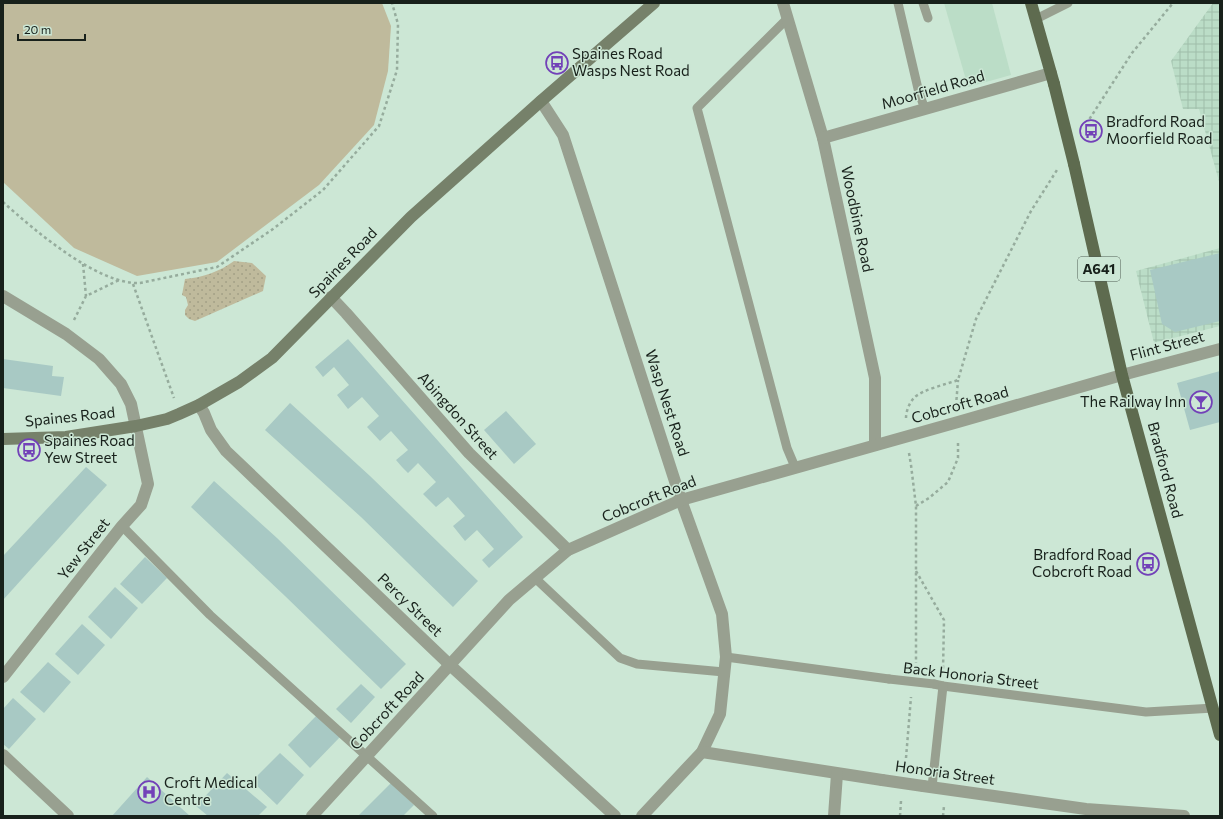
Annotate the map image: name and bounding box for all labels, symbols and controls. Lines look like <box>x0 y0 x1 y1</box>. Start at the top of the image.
scale bar <box>18 16 85 42</box>
text: 20 m <box>24 22 51 36</box>
place label: Spaines Road Wasps Nest Road <box>572 44 690 79</box>
bus stop icon: Spaines Road Wasps Nest Road <box>544 50 570 76</box>
street label: Moorfield Road <box>879 66 986 112</box>
place label: Bradford Road Moorfield Road <box>1106 112 1212 147</box>
bus stop icon: Bradford Road Moorfield Road <box>1078 118 1104 144</box>
street label: Woodbine Road <box>838 164 878 273</box>
street label: Spaines Road <box>304 223 380 301</box>
road number: A641 <box>1078 257 1120 281</box>
street label: Flint Street <box>1128 326 1206 364</box>
street label: Wasp Nest Road <box>642 347 694 458</box>
street label: Abingdon Street <box>415 368 503 463</box>
street label: Cobcroft Road <box>909 382 1010 426</box>
bar icon: The Railway Inn <box>1188 389 1214 415</box>
place label: The Railway Inn <box>1080 392 1186 410</box>
street label: Spaines Road <box>24 402 116 430</box>
street label: Bradford Road <box>1144 420 1187 520</box>
place label: Spaines Road Yew Street <box>44 431 135 466</box>
bus stop icon: Spaines Road Yew Street <box>16 437 42 463</box>
street label: Cobcroft Road <box>599 471 698 525</box>
street label: Yew Street <box>54 514 113 583</box>
place label: Bradford Road Cobcroft Road <box>1032 545 1132 580</box>
bus stop icon: Bradford Road Cobcroft Road <box>1135 551 1161 577</box>
street label: Percy Street <box>375 569 447 640</box>
street label: Back Honoria Street <box>902 658 1040 692</box>
street label: Cobcroft Road <box>346 668 427 753</box>
street label: Honoria Street <box>894 756 996 788</box>
place label: Croft Medical Centre <box>164 773 258 808</box>
hospital icon: Croft Medical Centre <box>136 779 162 805</box>

